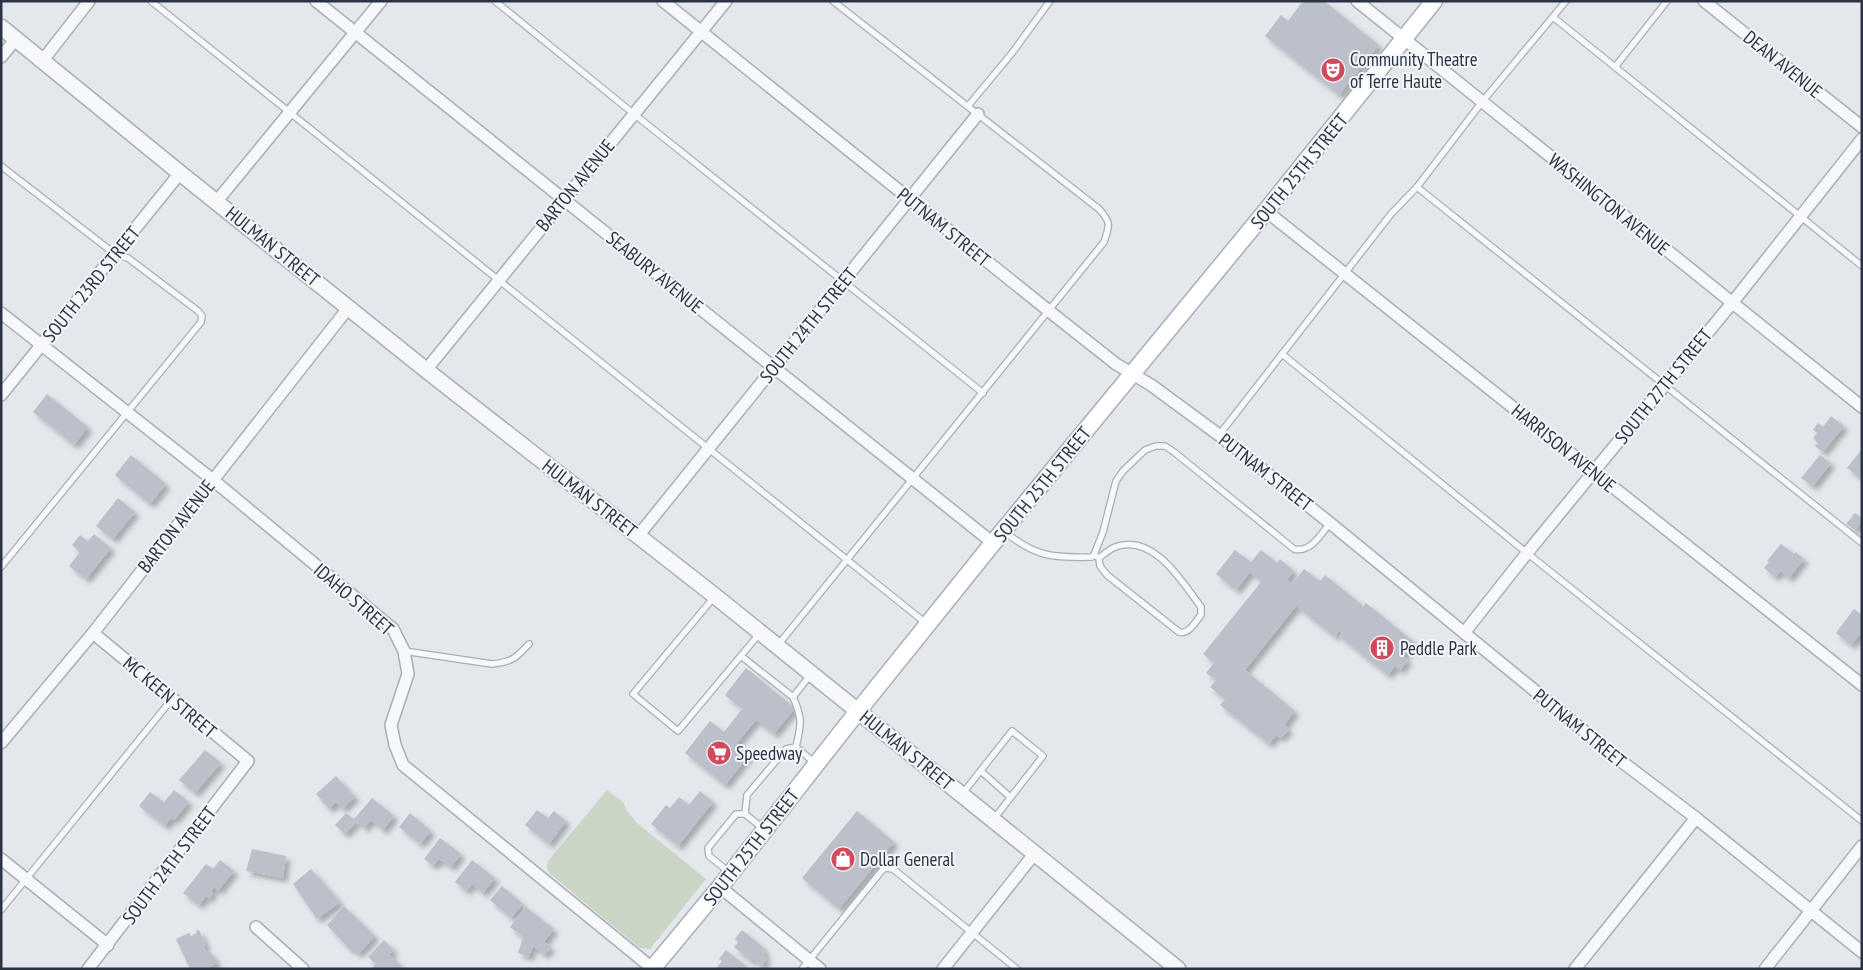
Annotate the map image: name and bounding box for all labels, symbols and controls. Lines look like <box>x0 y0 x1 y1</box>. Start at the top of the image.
street label: DEAN AVENUE <box>1739 25 1827 103</box>
place label: Community Theatre of Terre Haute <box>1350 47 1478 93</box>
theatre icon: Community Theatre of Terre Haute <box>1320 57 1346 83</box>
street label: SOUTH 25TH STREET <box>1245 108 1353 234</box>
street label: BARTON AVENUE <box>531 134 619 236</box>
street label: WASHINGTON AVENUE <box>1544 148 1674 260</box>
street label: PUTNAM STREET <box>893 182 996 272</box>
street label: HULMAN STREET <box>221 201 325 291</box>
street label: SOUTH 23RD STREET <box>37 221 145 347</box>
street label: SEABURY AVENUE <box>602 226 708 318</box>
street label: SOUTH 24TH STREET <box>754 262 862 388</box>
street label: SOUTH 27TH STREET <box>1609 323 1717 449</box>
street label: HARRISON AVENUE <box>1507 399 1621 497</box>
street label: SOUTH 25TH STREET <box>988 421 1096 547</box>
street label: PUTNAM STREET <box>1214 428 1318 517</box>
street label: HULMAN STREET <box>538 453 643 543</box>
street label: BARTON AVENUE <box>132 475 220 577</box>
street label: IDAHO STREET <box>309 558 399 641</box>
building icon: Peddle Park <box>1369 635 1395 661</box>
place label: Peddle Park <box>1400 636 1477 660</box>
street label: MC KEEN STREET <box>118 651 222 743</box>
street label: PUTNAM STREET <box>1529 683 1632 773</box>
street label: HULMAN STREET <box>855 705 959 795</box>
supermarket icon: Speedway <box>706 740 732 766</box>
place label: Speedway <box>736 741 803 765</box>
street label: SOUTH 25TH STREET <box>698 783 804 910</box>
street label: SOUTH 24TH STREET <box>117 801 221 929</box>
shop icon: Dollar General <box>830 846 856 872</box>
place label: Dollar General <box>860 847 955 871</box>

